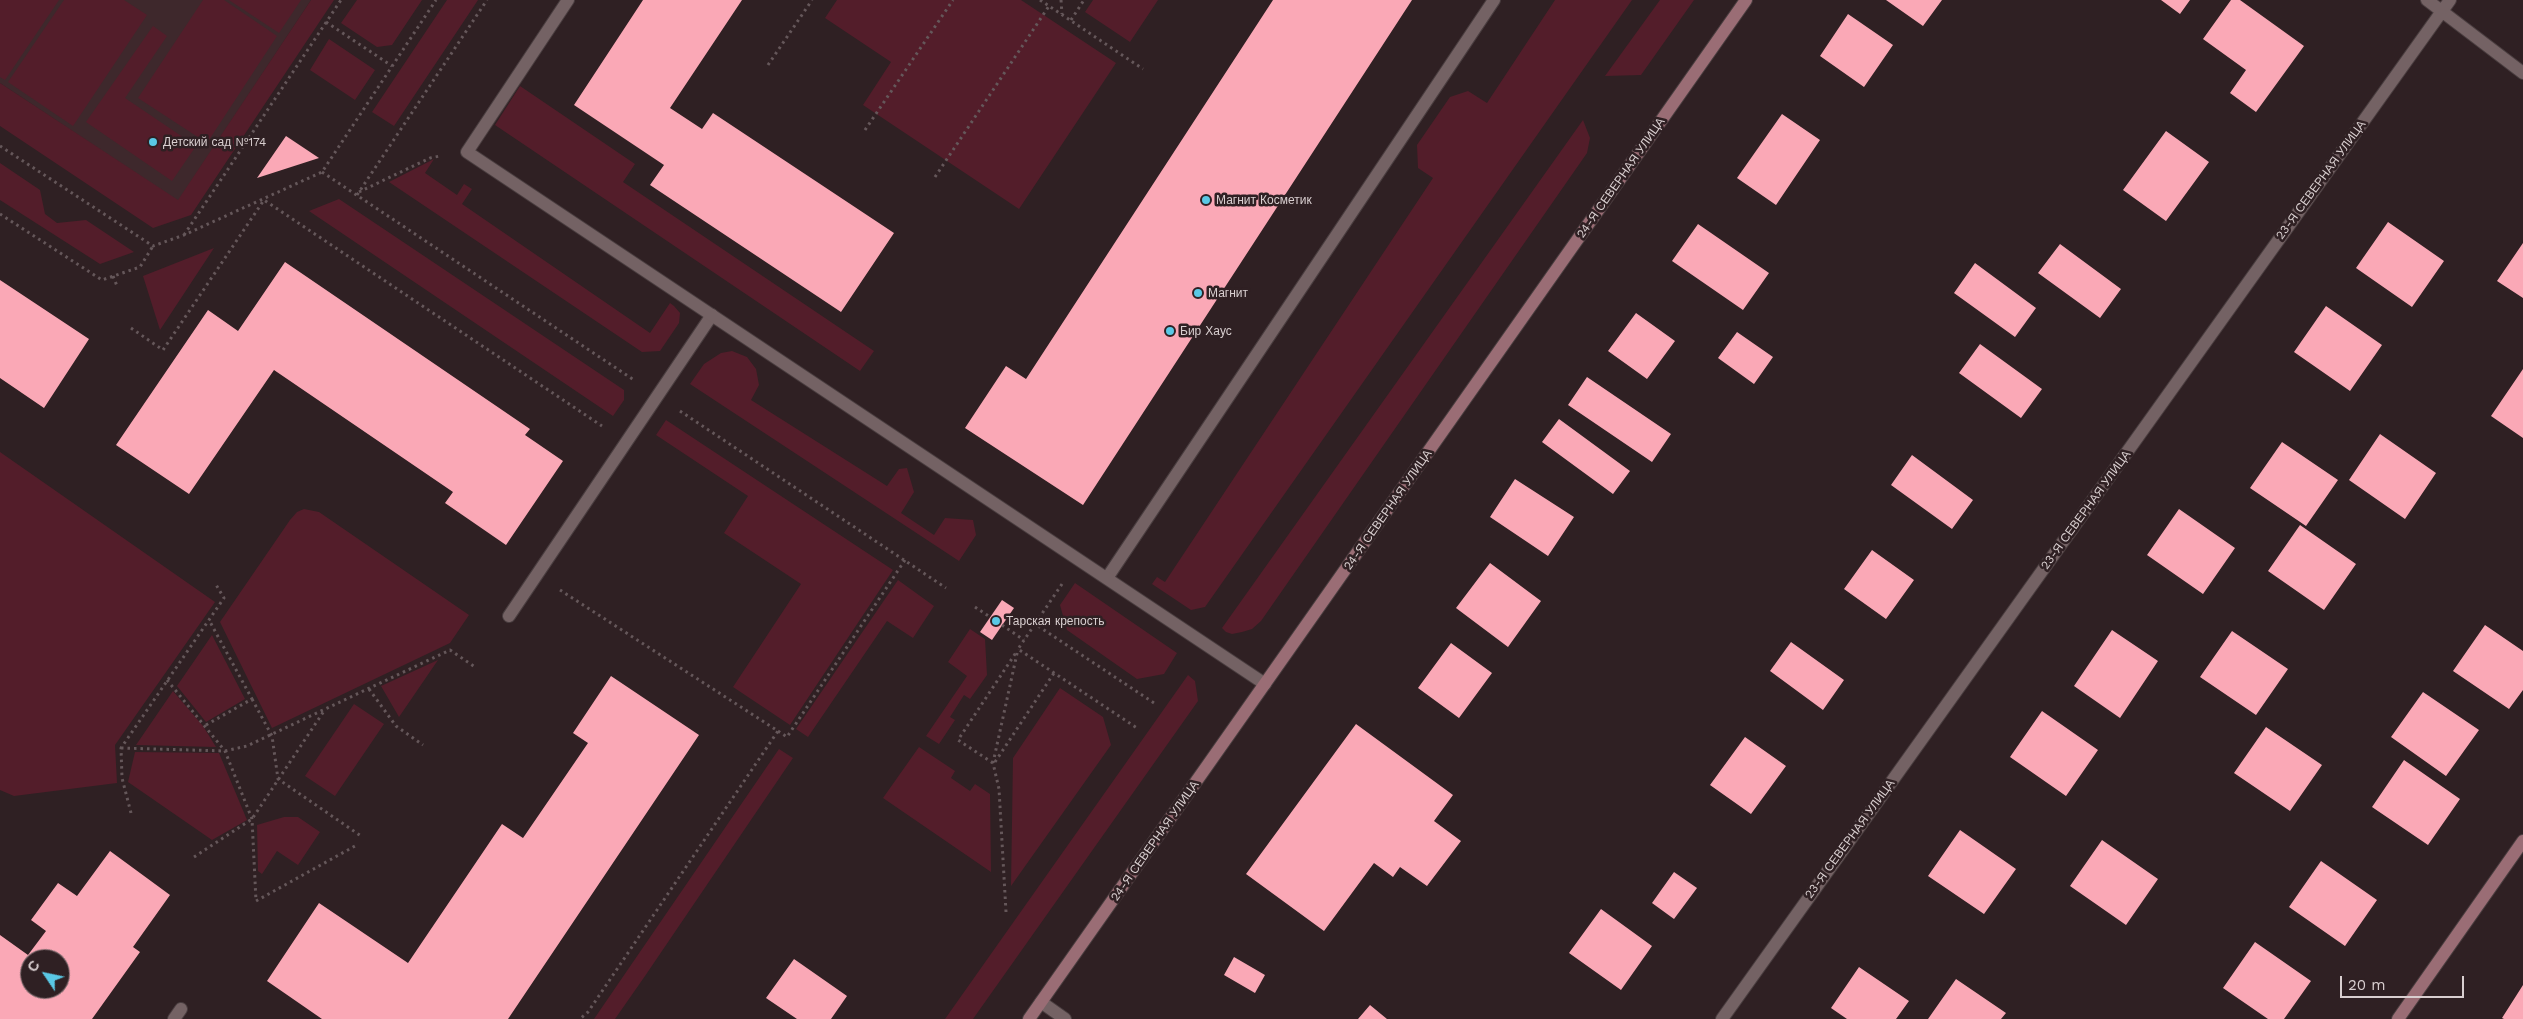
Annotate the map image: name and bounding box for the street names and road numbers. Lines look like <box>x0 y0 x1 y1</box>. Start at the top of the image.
street label: 24-Я СЕВЕРНАЯ УЛИЦА <box>1574 115 1668 241</box>
street label: 23-Я СЕВЕРНАЯ УЛИЦА <box>2273 118 2369 242</box>
street label: 24-Я СЕВЕРНАЯ УЛИЦА <box>1341 447 1435 573</box>
street label: 23-Я СЕВЕРНАЯ УЛИЦА <box>2038 448 2134 572</box>
street label: 23-Я СЕВЕРНАЯ УЛИЦА <box>1802 777 1898 901</box>
street label: 24-Я СЕВЕРНАЯ УЛИЦА <box>1108 778 1202 904</box>

